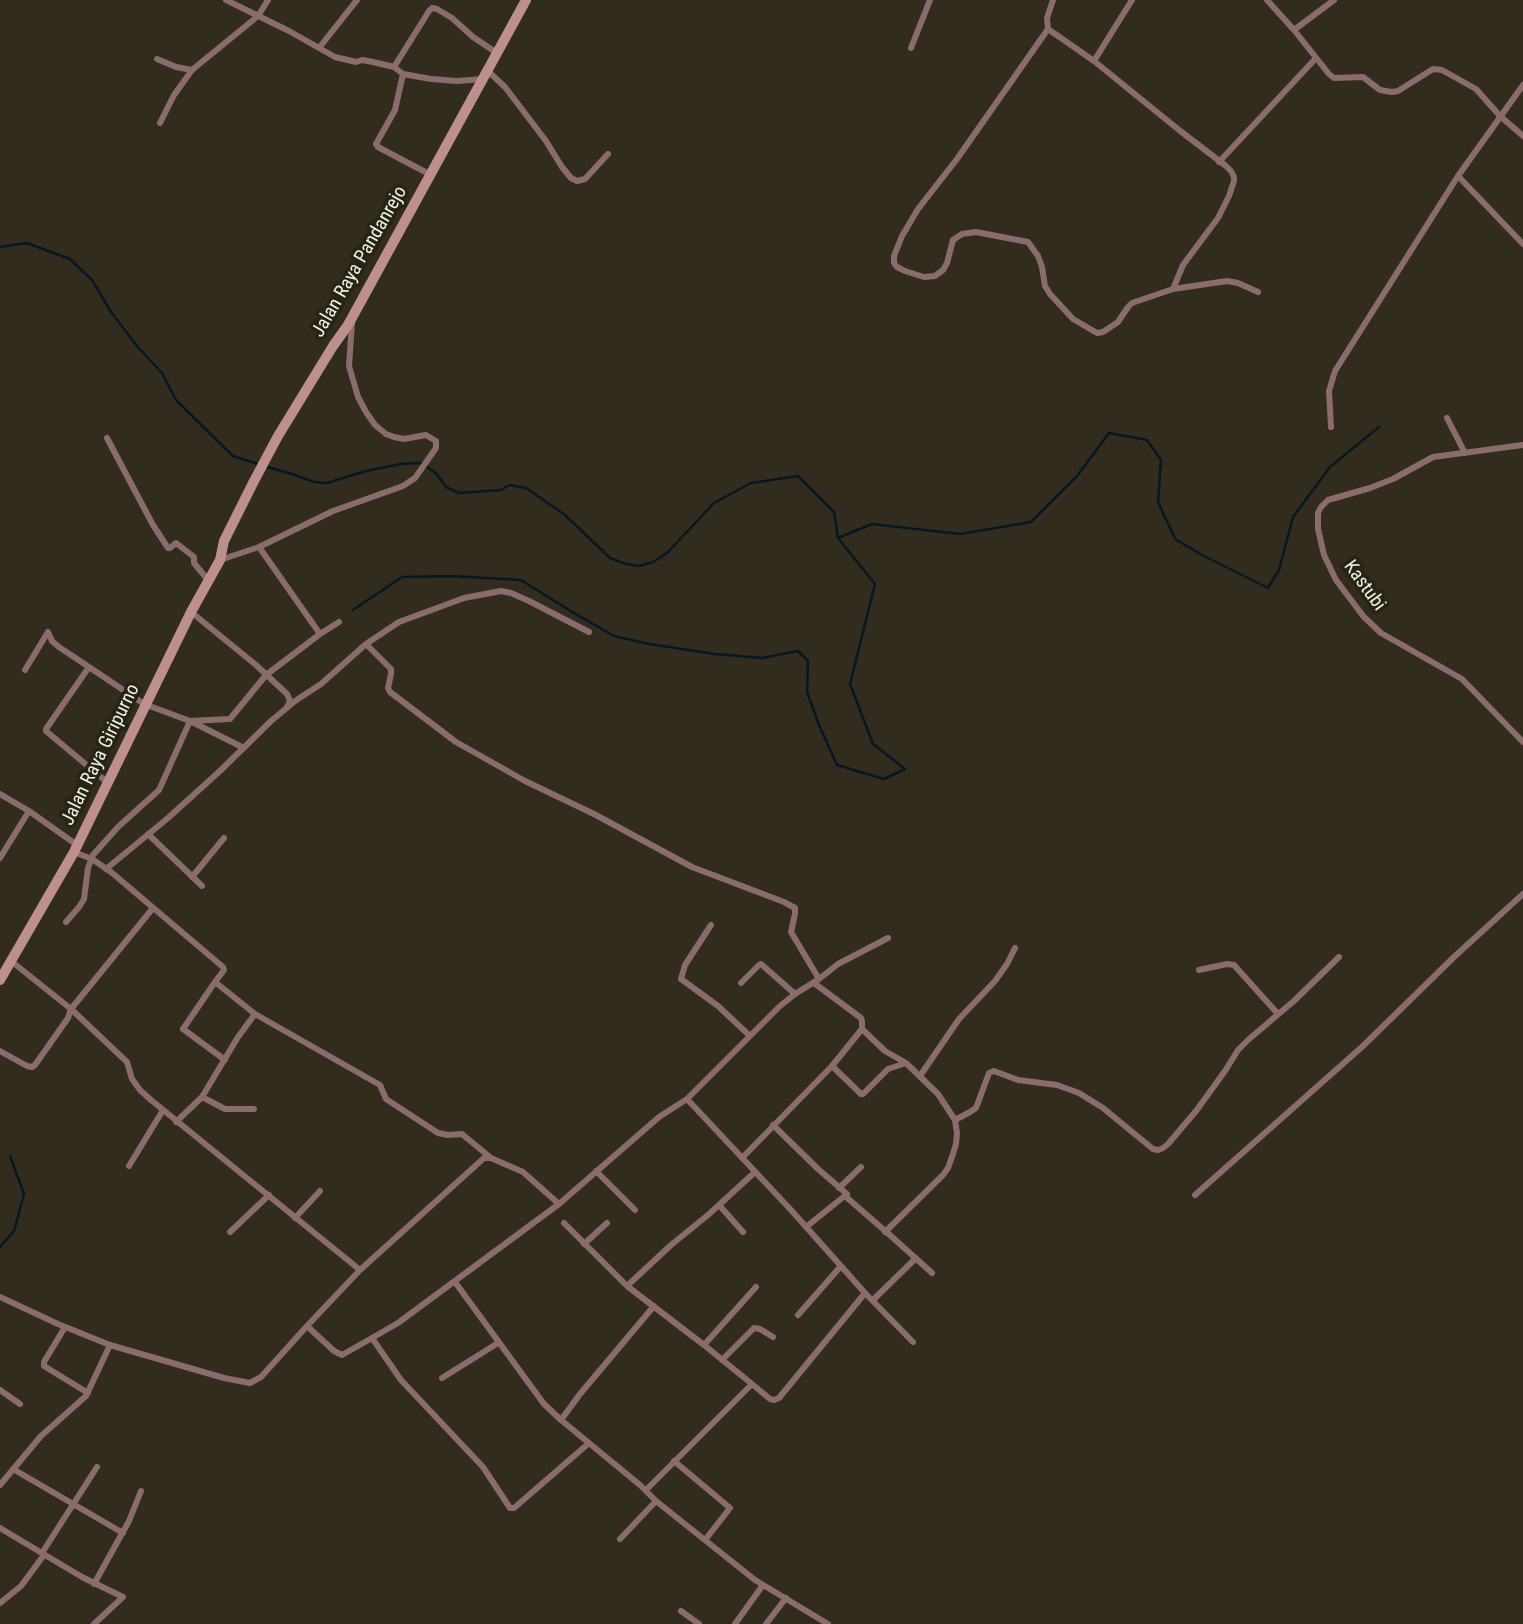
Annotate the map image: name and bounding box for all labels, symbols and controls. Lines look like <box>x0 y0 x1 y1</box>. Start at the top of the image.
street label: Jalan Raya Pandanrejo <box>308 183 412 341</box>
street label: Kastubi <box>1338 556 1390 616</box>
street label: Jalan Raya Giripurno <box>57 681 145 829</box>

